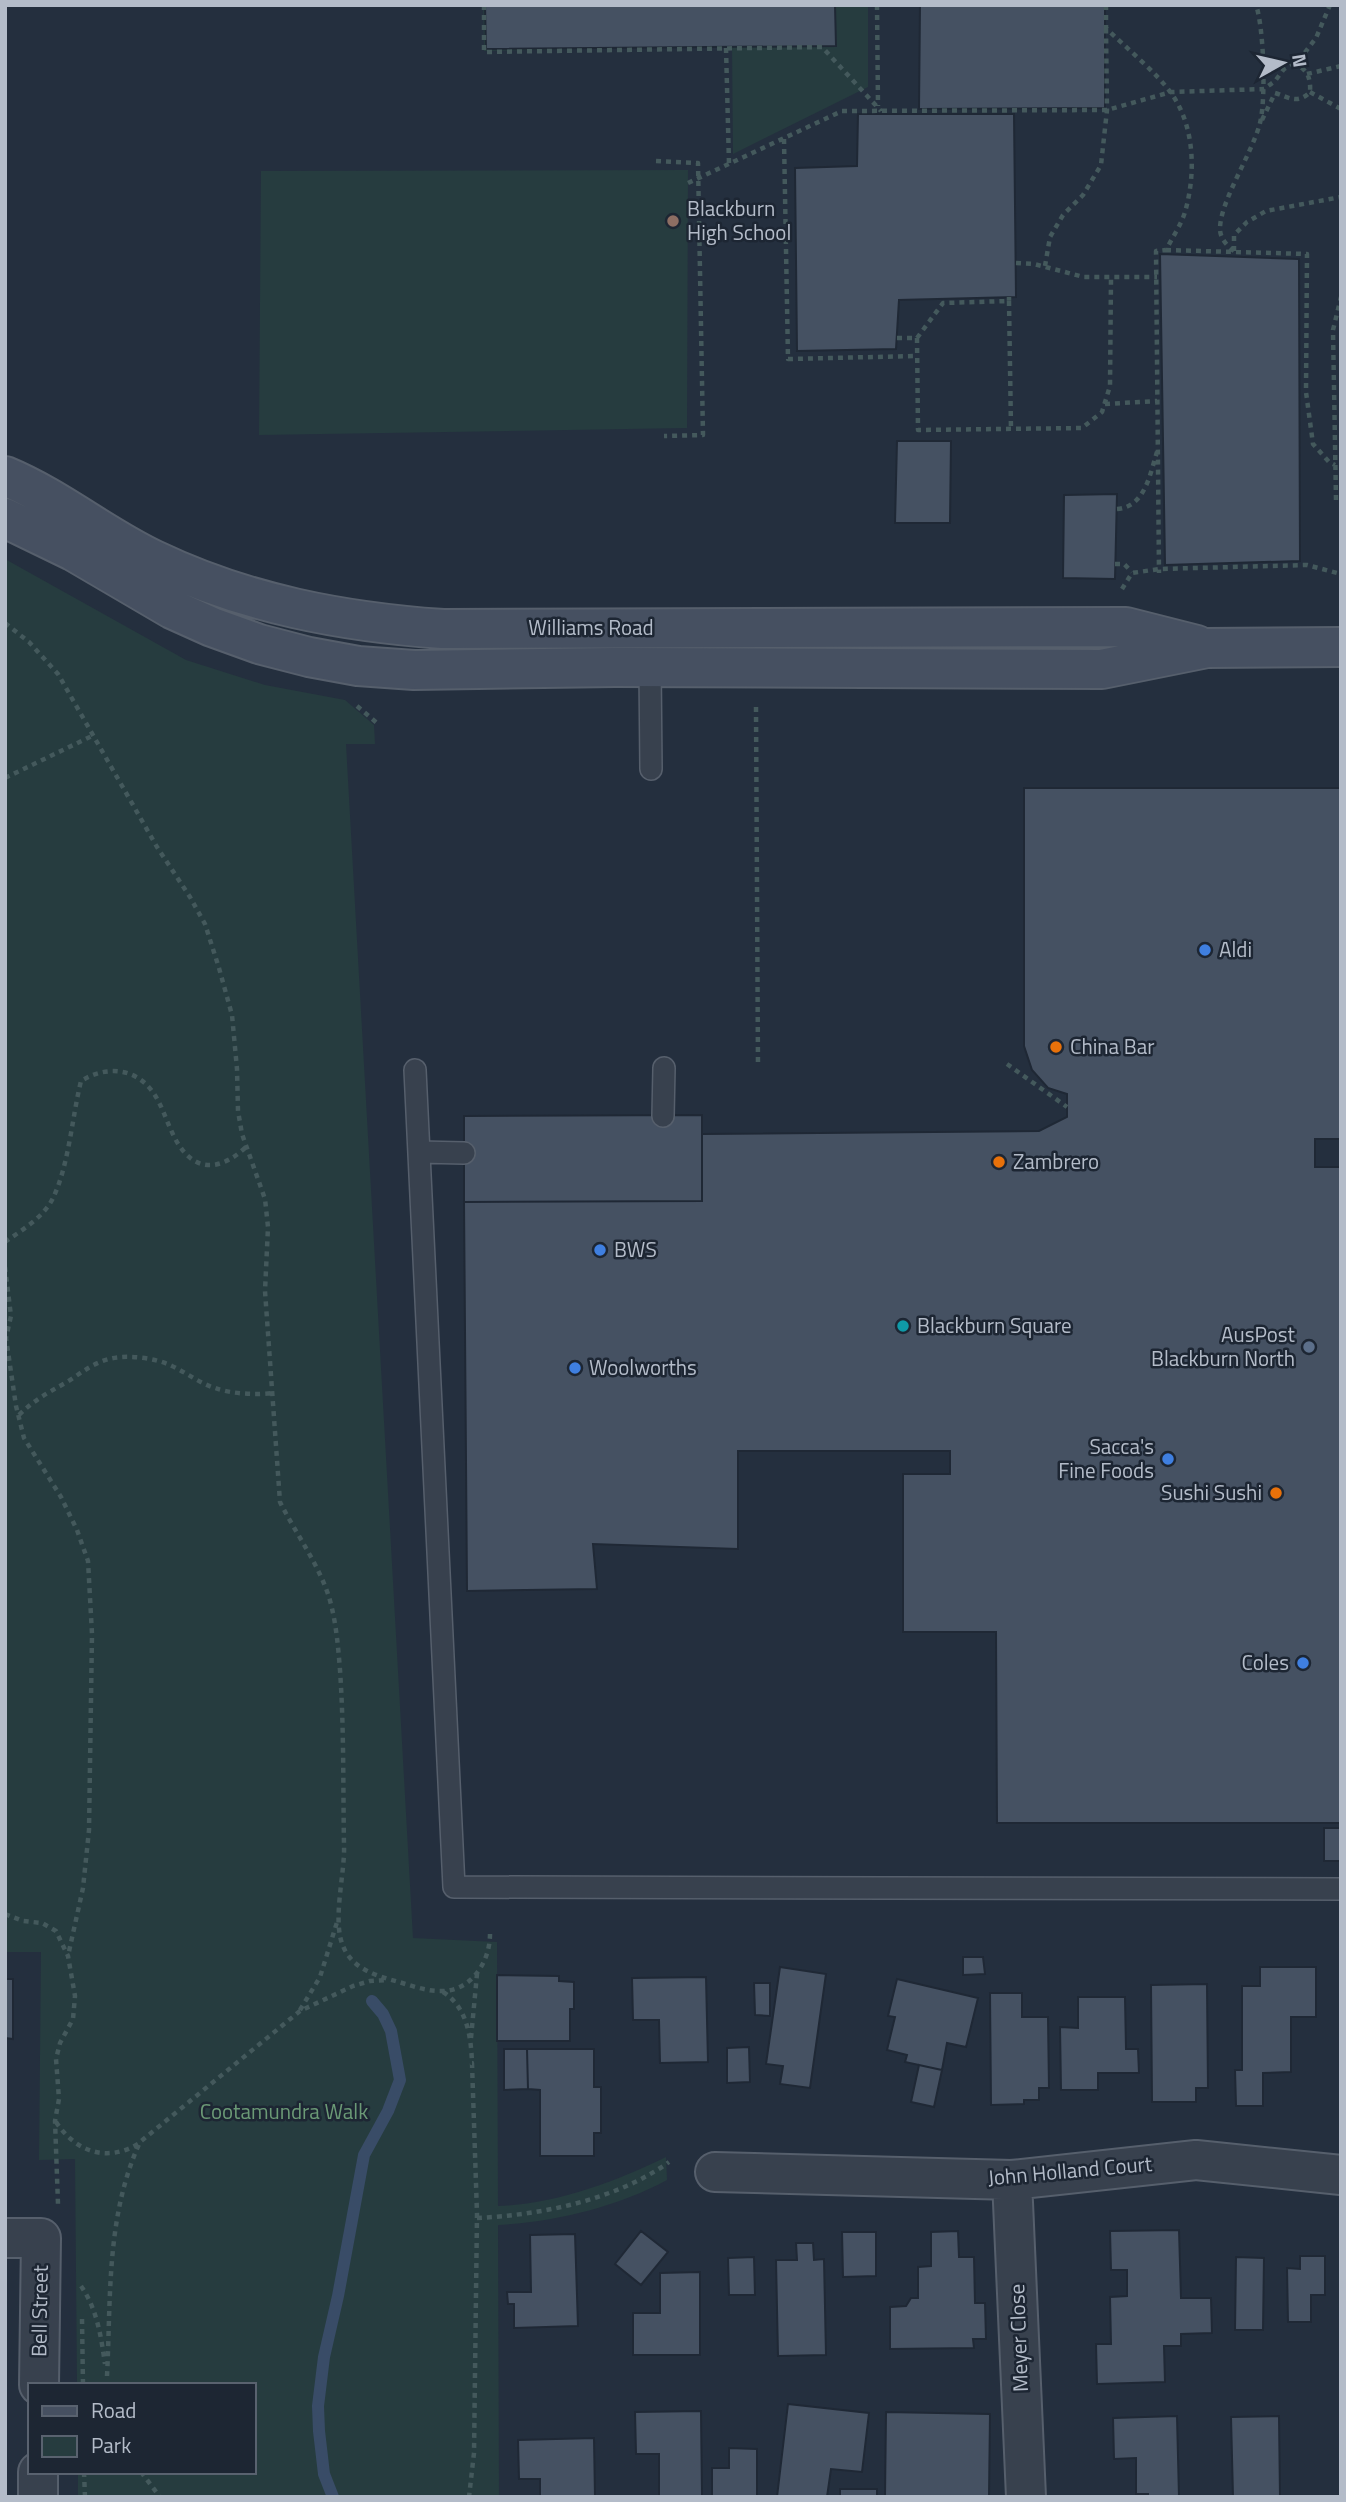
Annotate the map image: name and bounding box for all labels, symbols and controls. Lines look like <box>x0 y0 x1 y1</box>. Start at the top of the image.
north arrow <box>1248 28 1318 98</box>
text: N <box>1285 52 1316 69</box>
place label: Blackburn High School <box>687 192 791 248</box>
marker: Blackburn High School <box>665 213 681 229</box>
street label: Williams Road <box>528 611 654 643</box>
place label: Aldi <box>1219 933 1252 965</box>
marker: Aldi <box>1197 942 1213 958</box>
place label: China Bar <box>1070 1030 1154 1062</box>
marker: China Bar <box>1048 1039 1064 1055</box>
place label: Zambrero <box>1013 1145 1099 1177</box>
marker: Zambrero <box>991 1154 1007 1170</box>
place label: BWS <box>614 1233 657 1265</box>
marker: BWS <box>592 1242 608 1258</box>
place label: Blackburn Square <box>917 1309 1072 1341</box>
marker: Blackburn Square <box>895 1318 911 1334</box>
place label: AusPost Blackburn North <box>1151 1318 1296 1374</box>
marker: AusPost Blackburn North <box>1301 1339 1317 1355</box>
place label: Woolworths <box>589 1351 697 1383</box>
marker: Woolworths <box>567 1360 583 1376</box>
place label: Sacca's Fine Foods <box>1058 1430 1154 1486</box>
marker: Sacca's Fine Foods <box>1160 1451 1176 1467</box>
place label: Sushi Sushi <box>1161 1476 1262 1508</box>
marker: Sushi Sushi <box>1268 1485 1284 1501</box>
place label: Coles <box>1241 1646 1289 1678</box>
marker: Coles <box>1295 1655 1311 1671</box>
park label: Cootamundra Walk <box>200 2095 368 2127</box>
street label: John Holland Court <box>986 2147 1154 2193</box>
street label: Bell Street <box>22 2264 56 2357</box>
street label: Meyer Close <box>1000 2283 1036 2393</box>
legend <box>28 2383 256 2474</box>
text: Road <box>91 2394 136 2426</box>
text: Park <box>91 2429 131 2461</box>

